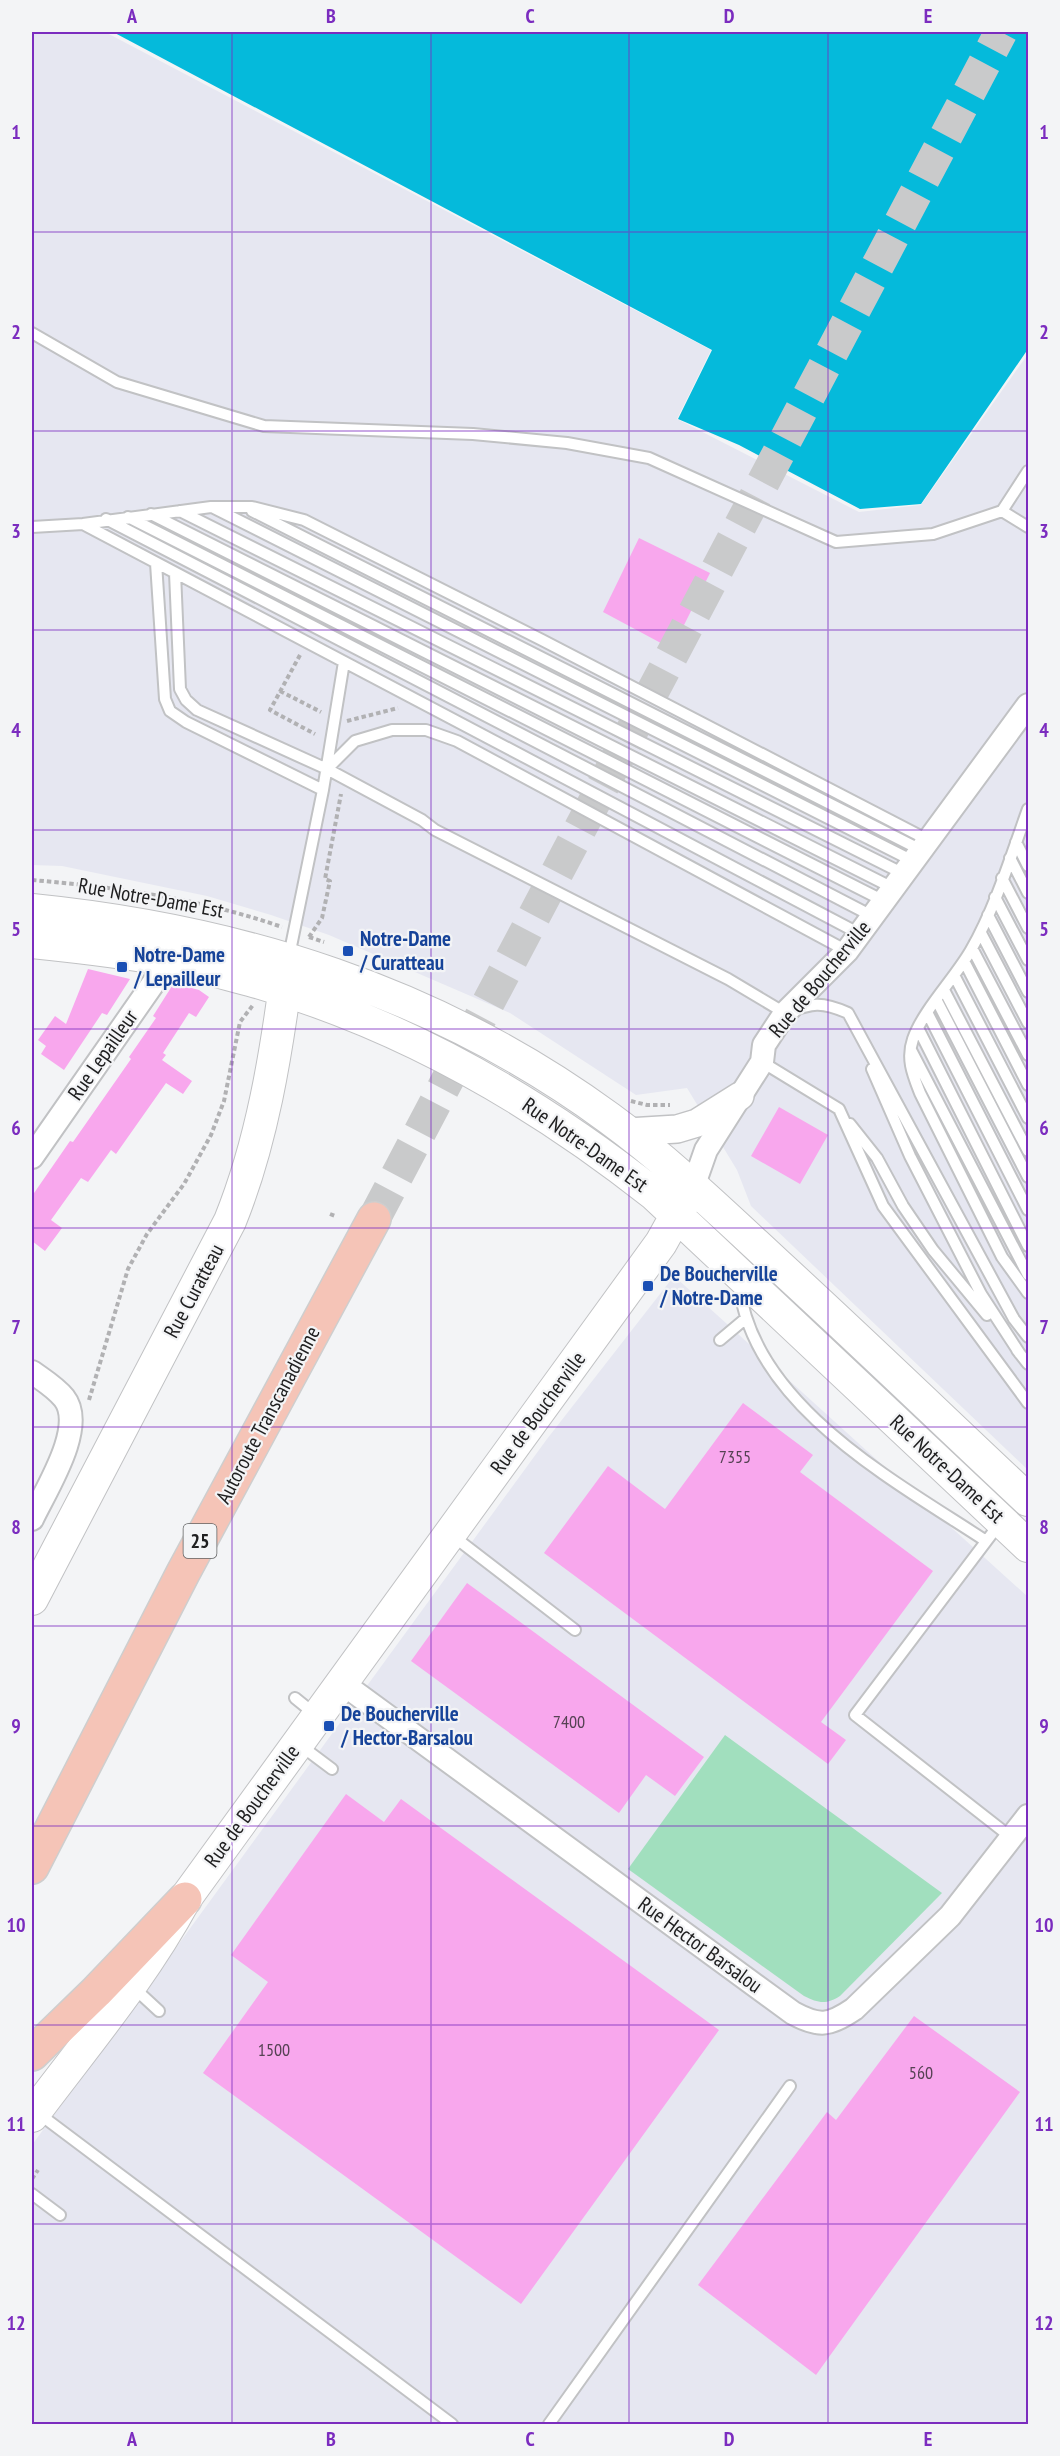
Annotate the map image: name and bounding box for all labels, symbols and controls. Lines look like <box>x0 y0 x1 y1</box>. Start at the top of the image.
text: A <box>126 3 138 29</box>
text: B <box>326 3 336 29</box>
text: C <box>525 3 535 29</box>
text: D <box>724 3 735 29</box>
text: E <box>924 3 932 29</box>
text: 1 <box>11 119 21 145</box>
text: 1 <box>1039 119 1049 145</box>
text: 2 <box>11 319 21 345</box>
text: 2 <box>1039 319 1049 345</box>
text: 3 <box>11 518 21 544</box>
text: 3 <box>1039 518 1049 544</box>
text: 4 <box>11 717 21 743</box>
text: 4 <box>1039 717 1049 743</box>
street label: Rue Notre-Dame Est <box>76 871 226 924</box>
street label: Rue de Boucherville <box>763 914 877 1043</box>
text: 5 <box>11 916 21 942</box>
text: 5 <box>1039 916 1049 942</box>
place label: Notre-Dame / Curatteau <box>359 925 451 976</box>
place label: Notre-Dame / Lepailleur <box>133 941 225 992</box>
marker: Notre-Dame / Curatteau <box>341 944 355 958</box>
marker: Notre-Dame / Lepailleur <box>115 960 129 974</box>
street label: Rue Lepailleur <box>62 1004 144 1105</box>
street label: Rue Notre-Dame Est <box>517 1091 653 1198</box>
text: 6 <box>11 1115 21 1141</box>
text: 6 <box>1039 1115 1049 1141</box>
street label: Rue Curatteau <box>158 1239 230 1342</box>
place label: De Boucherville / Notre-Dame <box>659 1260 778 1311</box>
marker: De Boucherville / Notre-Dame <box>641 1279 655 1293</box>
text: 7 <box>11 1314 21 1340</box>
text: 7 <box>1039 1314 1049 1340</box>
street label: Autoroute Transcanadienne <box>209 1322 326 1508</box>
street label: Rue de Boucherville <box>484 1346 591 1479</box>
street label: Rue Notre-Dame Est <box>884 1409 1011 1529</box>
house number: 7355 <box>719 1445 751 1468</box>
text: 8 <box>11 1514 21 1540</box>
text: 8 <box>1039 1514 1049 1540</box>
road number: 25 <box>184 1524 216 1558</box>
place label: De Boucherville / Hector-Barsalou <box>340 1700 473 1751</box>
house number: 7400 <box>553 1710 585 1733</box>
text: 9 <box>11 1713 21 1739</box>
text: 9 <box>1039 1713 1049 1739</box>
marker: De Boucherville / Hector-Barsalou <box>322 1719 336 1733</box>
street label: Rue de Boucherville <box>198 1739 305 1872</box>
street label: Rue Hector Barsalou <box>633 1890 768 1999</box>
text: 10 <box>6 1912 26 1938</box>
text: 10 <box>1034 1912 1054 1938</box>
house number: 1500 <box>258 2038 290 2061</box>
house number: 560 <box>909 2061 933 2084</box>
text: 11 <box>6 2111 26 2137</box>
text: 11 <box>1034 2111 1054 2137</box>
text: 12 <box>6 2310 26 2336</box>
text: 12 <box>1034 2310 1054 2336</box>
text: A <box>126 2426 138 2452</box>
text: B <box>326 2426 336 2452</box>
text: C <box>525 2426 535 2452</box>
text: D <box>724 2426 735 2452</box>
text: E <box>924 2426 932 2452</box>

